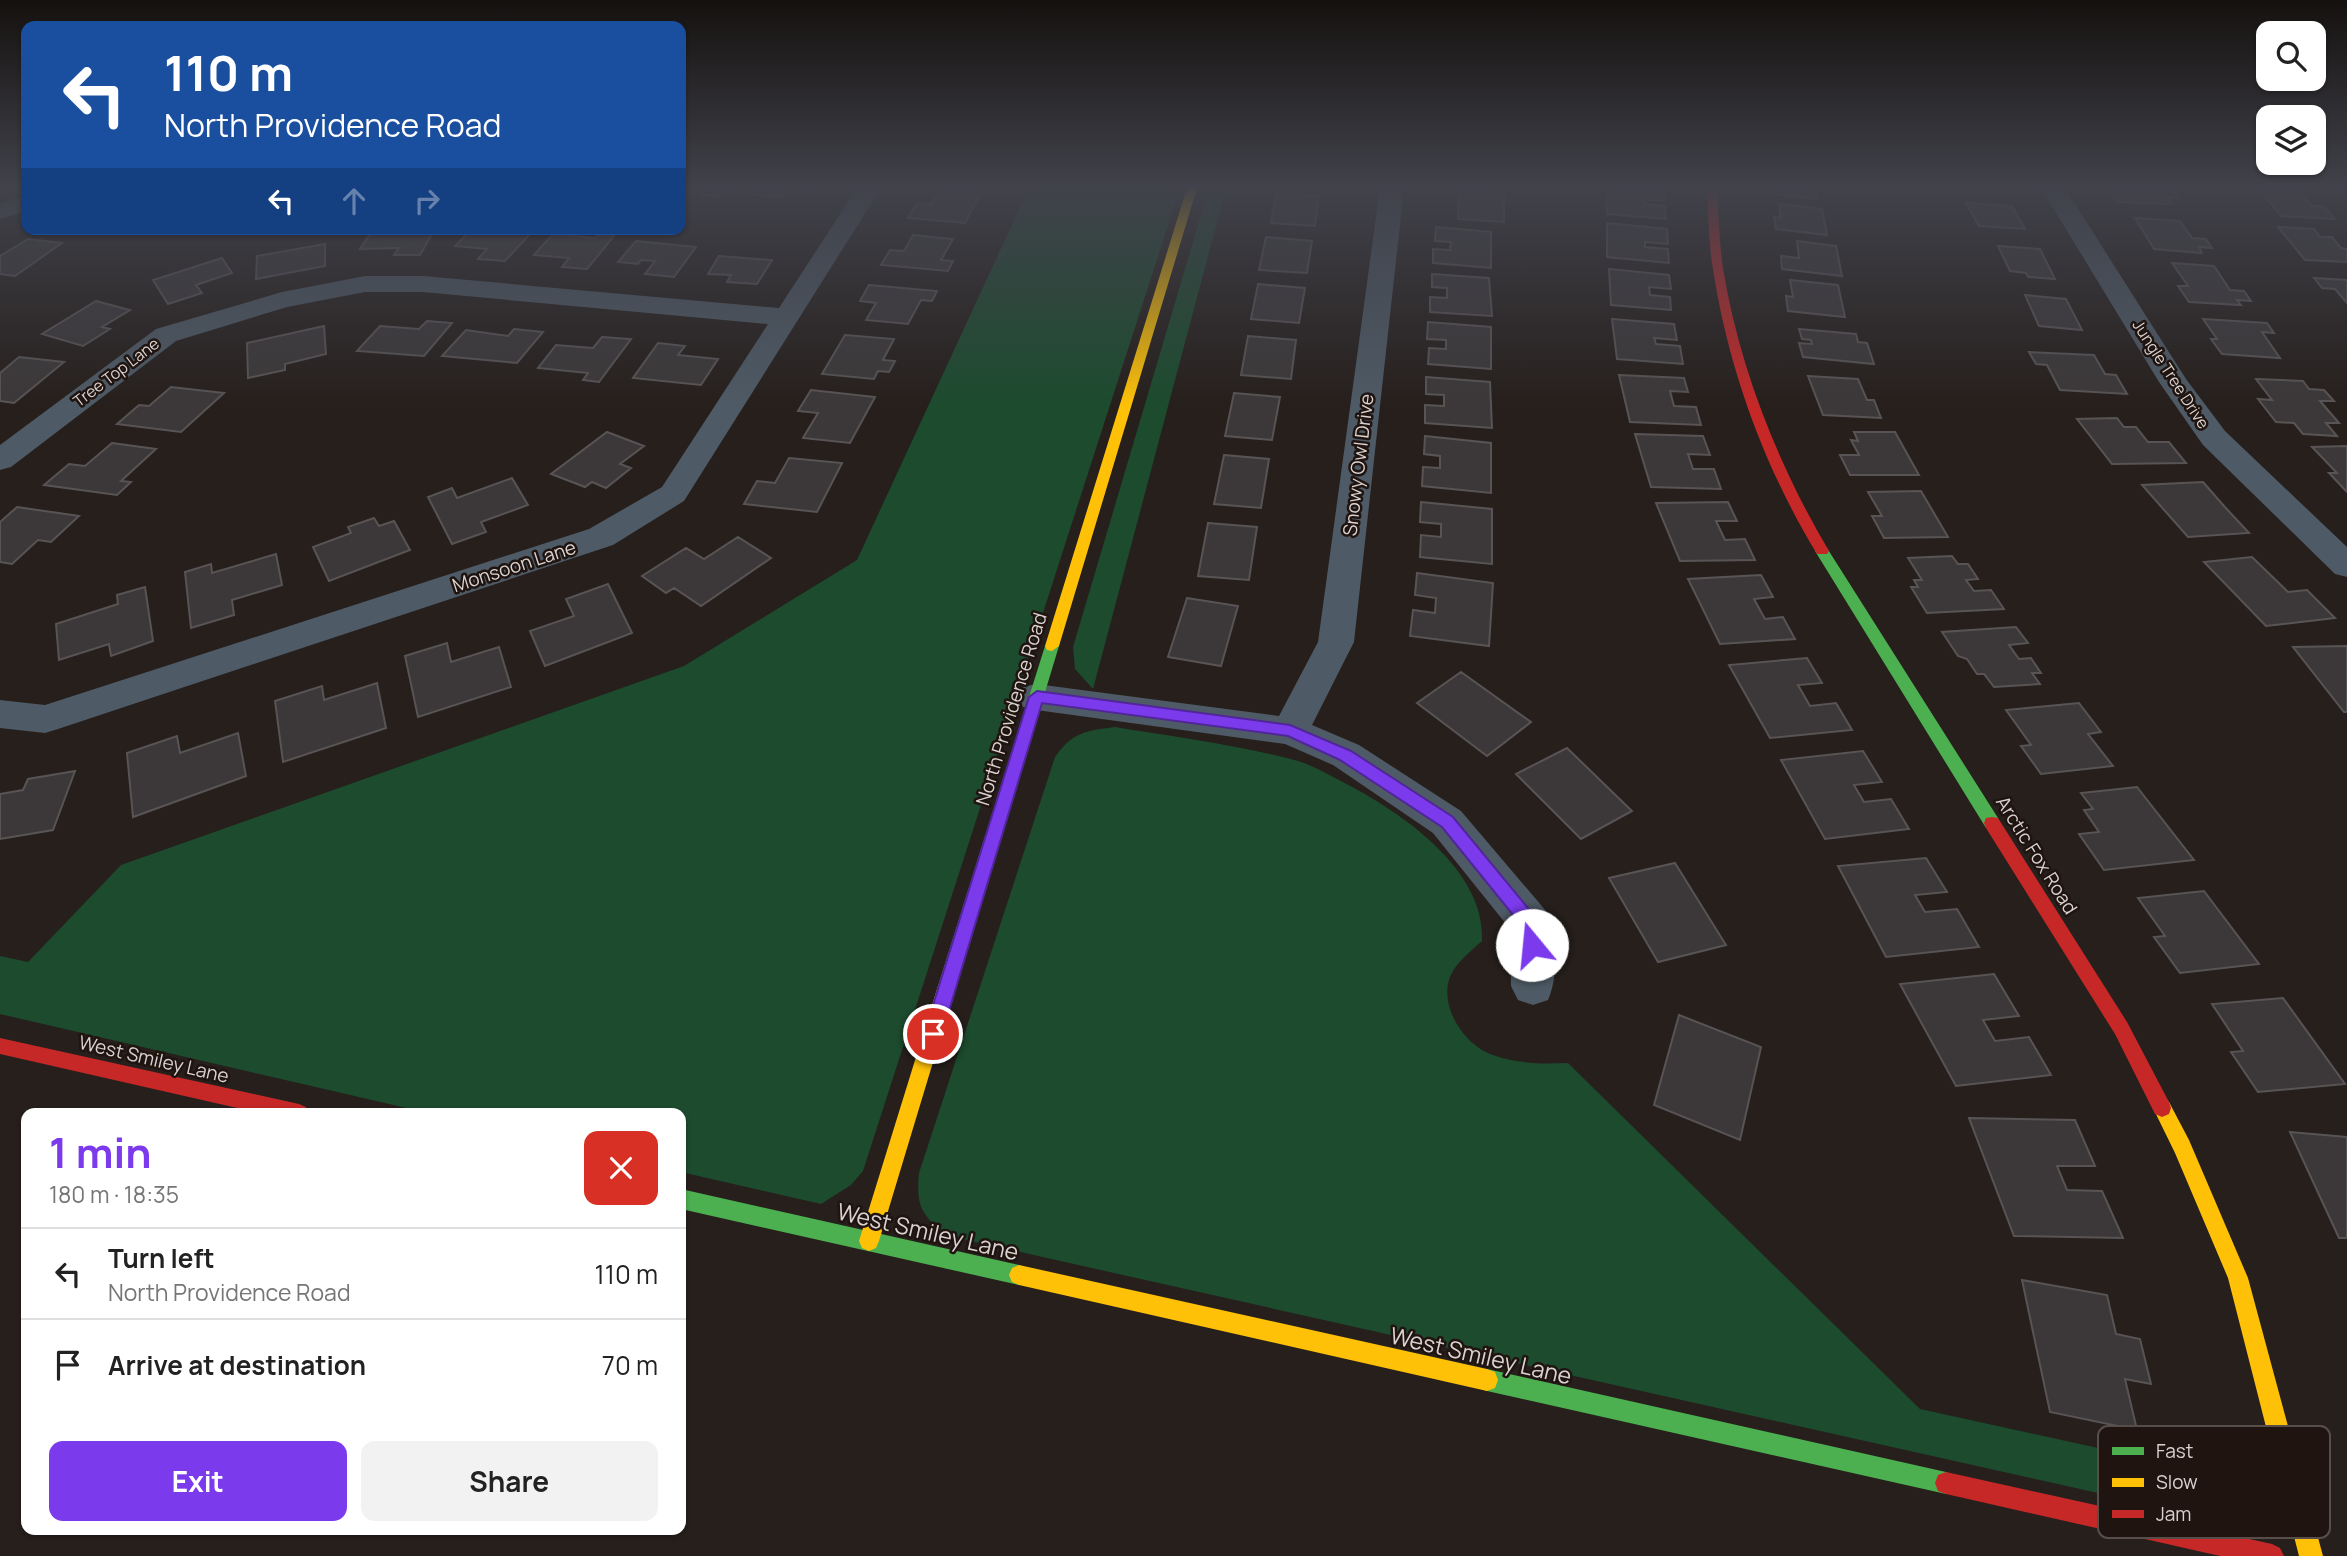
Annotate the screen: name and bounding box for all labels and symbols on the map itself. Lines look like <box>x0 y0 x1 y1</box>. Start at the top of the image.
street label: Jungle Tree Drive <box>2128 315 2214 433</box>
street label: Tree Top Lane <box>68 332 164 412</box>
street label: Snowy Owl Drive <box>1336 392 1380 538</box>
street label: Monsoon Lane <box>449 534 579 598</box>
street label: North Providence Road <box>969 609 1053 809</box>
street label: Arctic Fox Road <box>1990 791 2084 919</box>
position arrow <box>1495 908 1569 982</box>
pin <box>903 1004 963 1064</box>
street label: West Smiley Lane <box>76 1029 232 1089</box>
street label: West Smiley Lane <box>834 1195 1022 1267</box>
street label: West Smiley Lane <box>1387 1319 1575 1391</box>
legend <box>2098 1426 2330 1538</box>
text: Fast <box>2156 1438 2193 1464</box>
text: Slow <box>2156 1469 2198 1495</box>
text: Jam <box>2156 1501 2191 1527</box>

